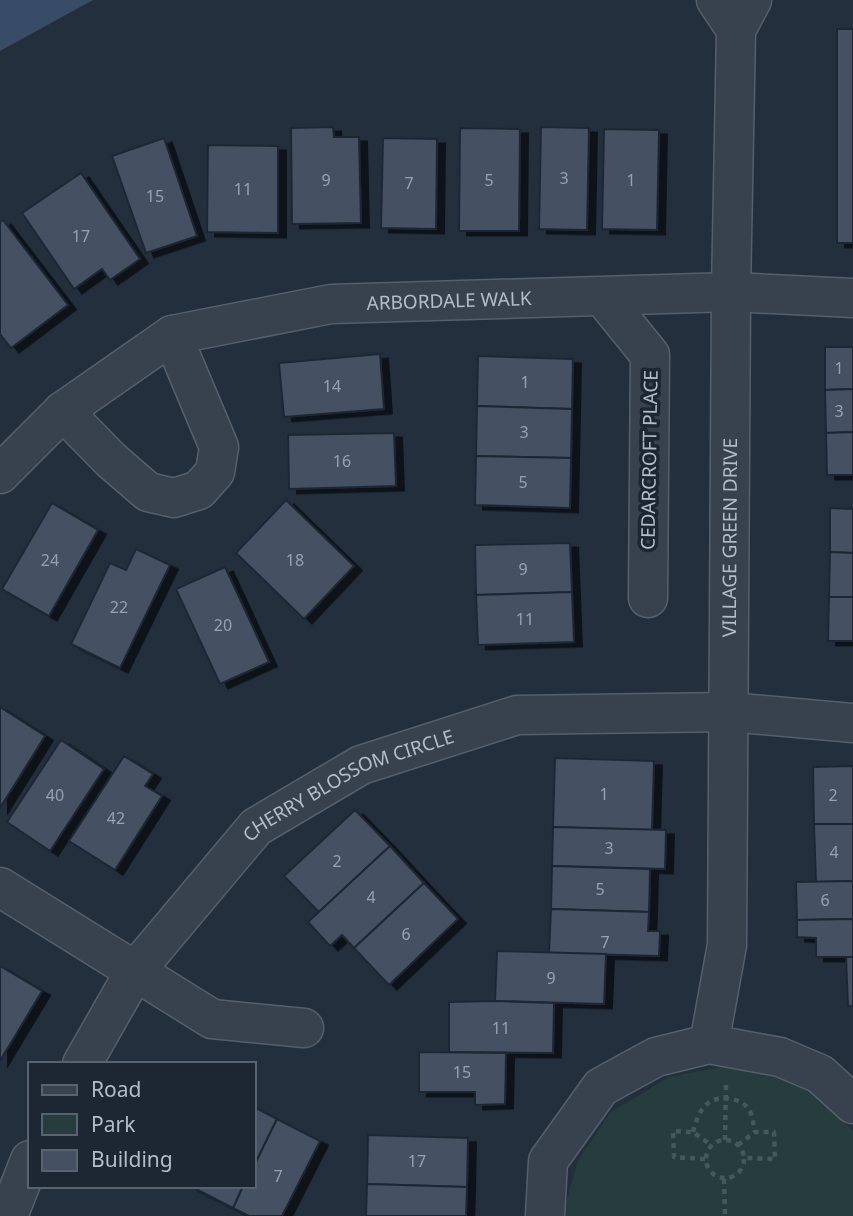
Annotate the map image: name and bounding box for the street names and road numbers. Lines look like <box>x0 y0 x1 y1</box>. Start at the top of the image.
street label: ARBORDALE WALK <box>366 285 532 316</box>
street label: CEDARCROFT PLACE <box>634 370 664 550</box>
street label: VILLAGE GREEN DRIVE <box>716 438 743 637</box>
street label: CHERRY BLOSSOM CIRCLE <box>236 723 457 847</box>

